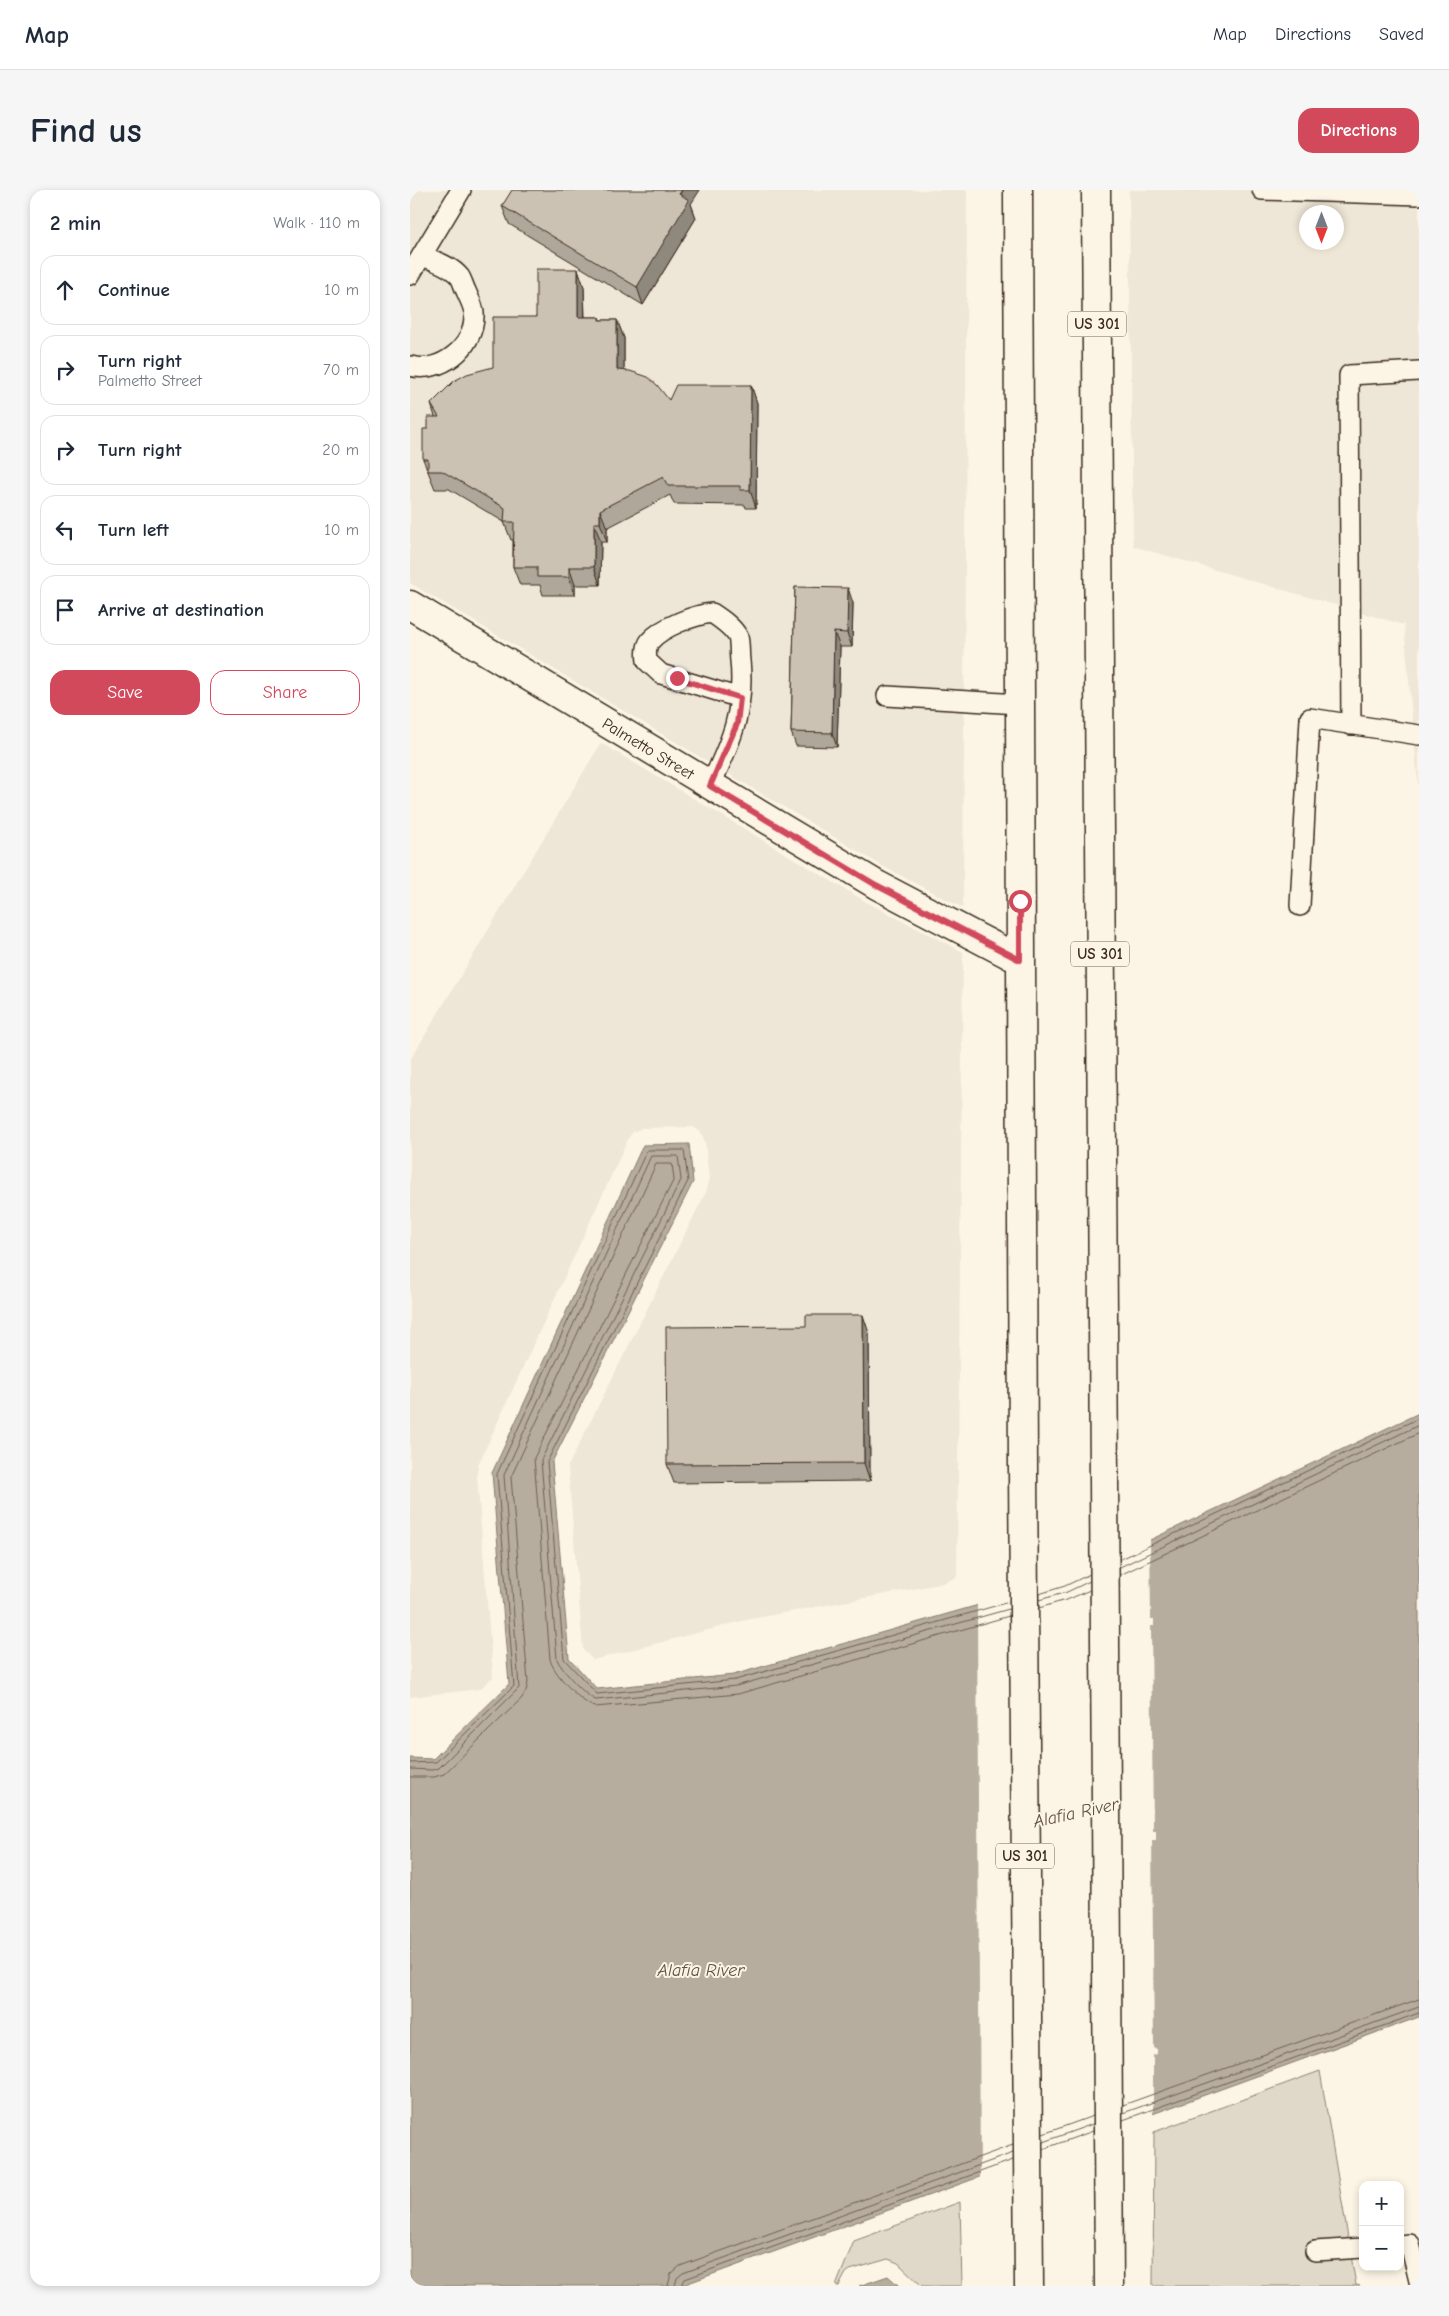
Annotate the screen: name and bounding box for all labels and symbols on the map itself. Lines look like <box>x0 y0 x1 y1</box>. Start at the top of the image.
north arrow <box>1299 205 1344 250</box>
road number: US 301 <box>1068 312 1126 336</box>
route end <box>666 667 689 690</box>
street label: Palmetto Street <box>599 715 698 784</box>
route start <box>1009 890 1032 913</box>
road number: US 301 <box>1071 942 1129 966</box>
water label: Alafia River <box>1030 1794 1121 1833</box>
road number: US 301 <box>996 1844 1054 1868</box>
water label: Alafia River <box>657 1960 745 1981</box>

